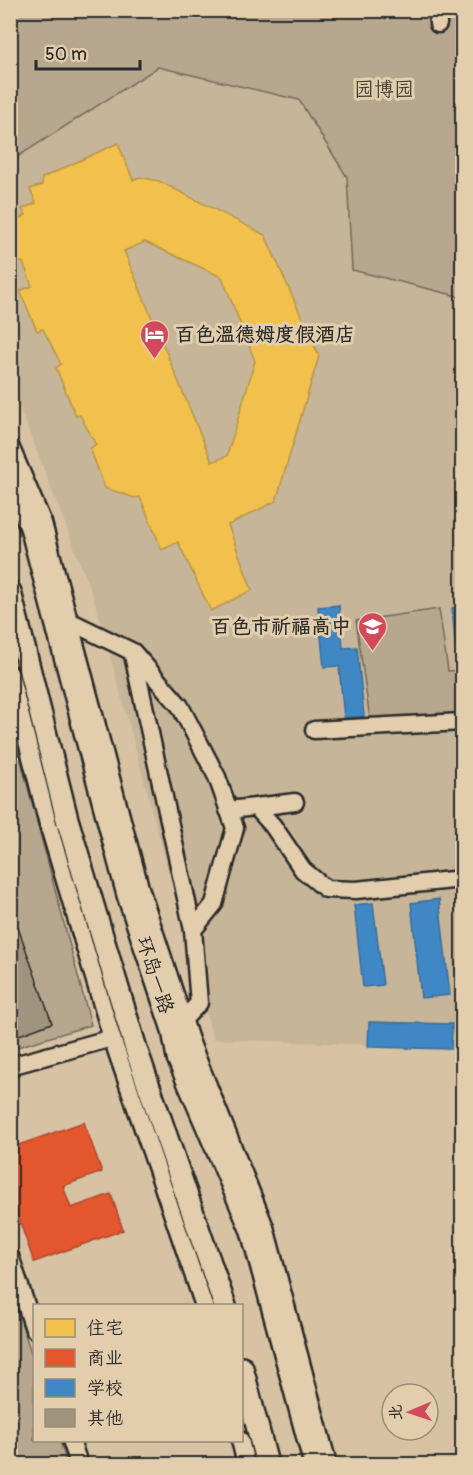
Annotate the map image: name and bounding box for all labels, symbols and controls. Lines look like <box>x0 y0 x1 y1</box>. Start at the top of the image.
scale bar <box>36 33 140 71</box>
text: 50 m <box>45 43 87 66</box>
park label: 园博园 <box>354 77 414 102</box>
hotel icon: 百色温德姆度假酒店 <box>138 318 170 360</box>
place label: 百色温德姆度假酒店 <box>175 322 355 347</box>
school or university icon: 百色市祈福高中 <box>356 610 388 652</box>
place label: 百色市祈福高中 <box>211 614 351 639</box>
street label: 环岛一路 <box>131 933 180 1018</box>
legend <box>33 1304 243 1442</box>
text: 住宅 <box>87 1317 123 1340</box>
text: 商业 <box>87 1347 123 1370</box>
text: 学校 <box>87 1377 123 1400</box>
north arrow <box>380 1382 440 1442</box>
text: 北 <box>386 1404 406 1421</box>
text: 其他 <box>87 1407 123 1430</box>

